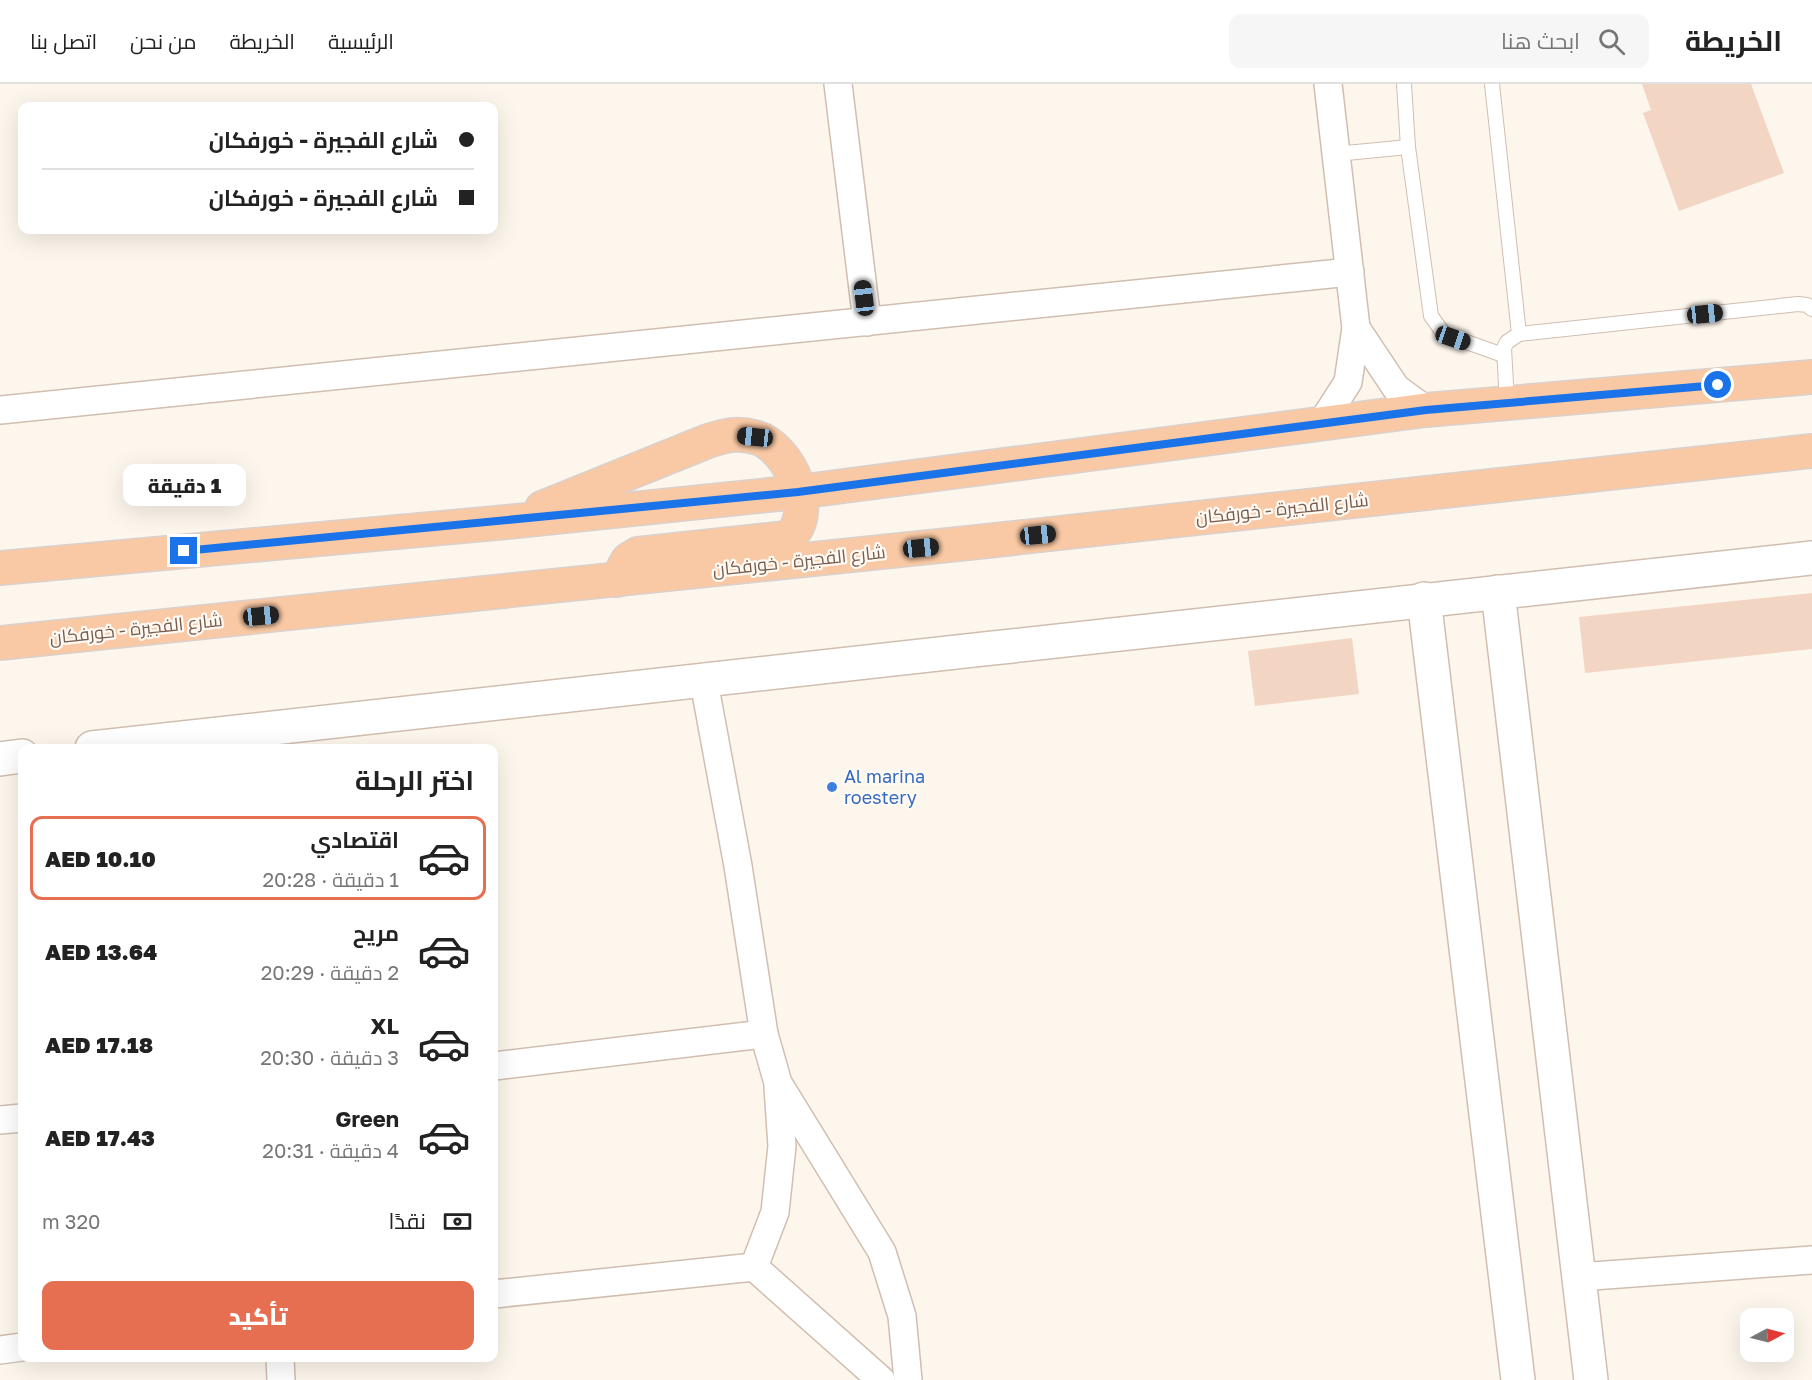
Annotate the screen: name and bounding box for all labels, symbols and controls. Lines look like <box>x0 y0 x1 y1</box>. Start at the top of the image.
search box <box>1229 14 1649 68</box>
text: الخريطة <box>1685 24 1782 57</box>
icon: search <box>1595 25 1628 58</box>
text: ابحث هنا <box>1501 27 1580 54</box>
text: اتصل بنا <box>30 28 97 54</box>
text: من نحن <box>130 28 196 54</box>
text: الخريطة <box>229 28 295 54</box>
text: الرئيسية <box>328 28 394 54</box>
text: شارع الفجيرة - خورفكان <box>209 126 438 153</box>
text: شارع الفجيرة - خورفكان <box>209 184 438 211</box>
car <box>853 279 875 317</box>
car <box>1686 303 1724 325</box>
car <box>1433 324 1473 352</box>
route start <box>1704 371 1731 398</box>
car <box>736 426 774 448</box>
callout: 1 دقيقة <box>122 464 246 506</box>
text: 1 دقيقة <box>148 473 221 497</box>
street label: شارع الفجيرة - خورفكان <box>1194 488 1370 530</box>
car <box>1019 524 1057 546</box>
route end <box>170 537 197 564</box>
car <box>902 537 940 559</box>
street label: شارع الفجيرة - خورفكان <box>711 540 887 582</box>
car <box>242 605 280 627</box>
street label: شارع الفجيرة - خورفكان <box>48 608 224 650</box>
text: اختر الرحلة <box>355 764 474 796</box>
place label: Al marina roestery <box>844 765 925 808</box>
marker: Al marina roestery <box>825 780 839 794</box>
text: اقتصادي <box>310 826 399 853</box>
icon: car <box>417 831 471 885</box>
text: AED 10.10 <box>45 845 156 872</box>
text: 1 دقيقة · 20:28 <box>262 867 399 891</box>
text: مريح <box>353 919 399 946</box>
icon: car <box>417 924 471 978</box>
text: AED 13.64 <box>45 938 157 965</box>
text: 2 دقيقة · 20:29 <box>261 960 399 984</box>
text: XL <box>371 1012 399 1039</box>
icon: car <box>417 1017 471 1071</box>
text: AED 17.18 <box>45 1031 153 1058</box>
text: 3 دقيقة · 20:30 <box>260 1045 399 1069</box>
text: Green <box>335 1105 399 1132</box>
icon: car <box>417 1110 471 1164</box>
text: AED 17.43 <box>45 1124 155 1151</box>
text: 4 دقيقة · 20:31 <box>262 1138 399 1162</box>
icon: cash <box>441 1205 474 1238</box>
text: نقدًا <box>388 1207 426 1234</box>
text: 320 m <box>42 1209 100 1233</box>
button: تأكيد <box>42 1281 474 1350</box>
north arrow <box>1740 1308 1794 1362</box>
map controls <box>1740 1308 1794 1362</box>

